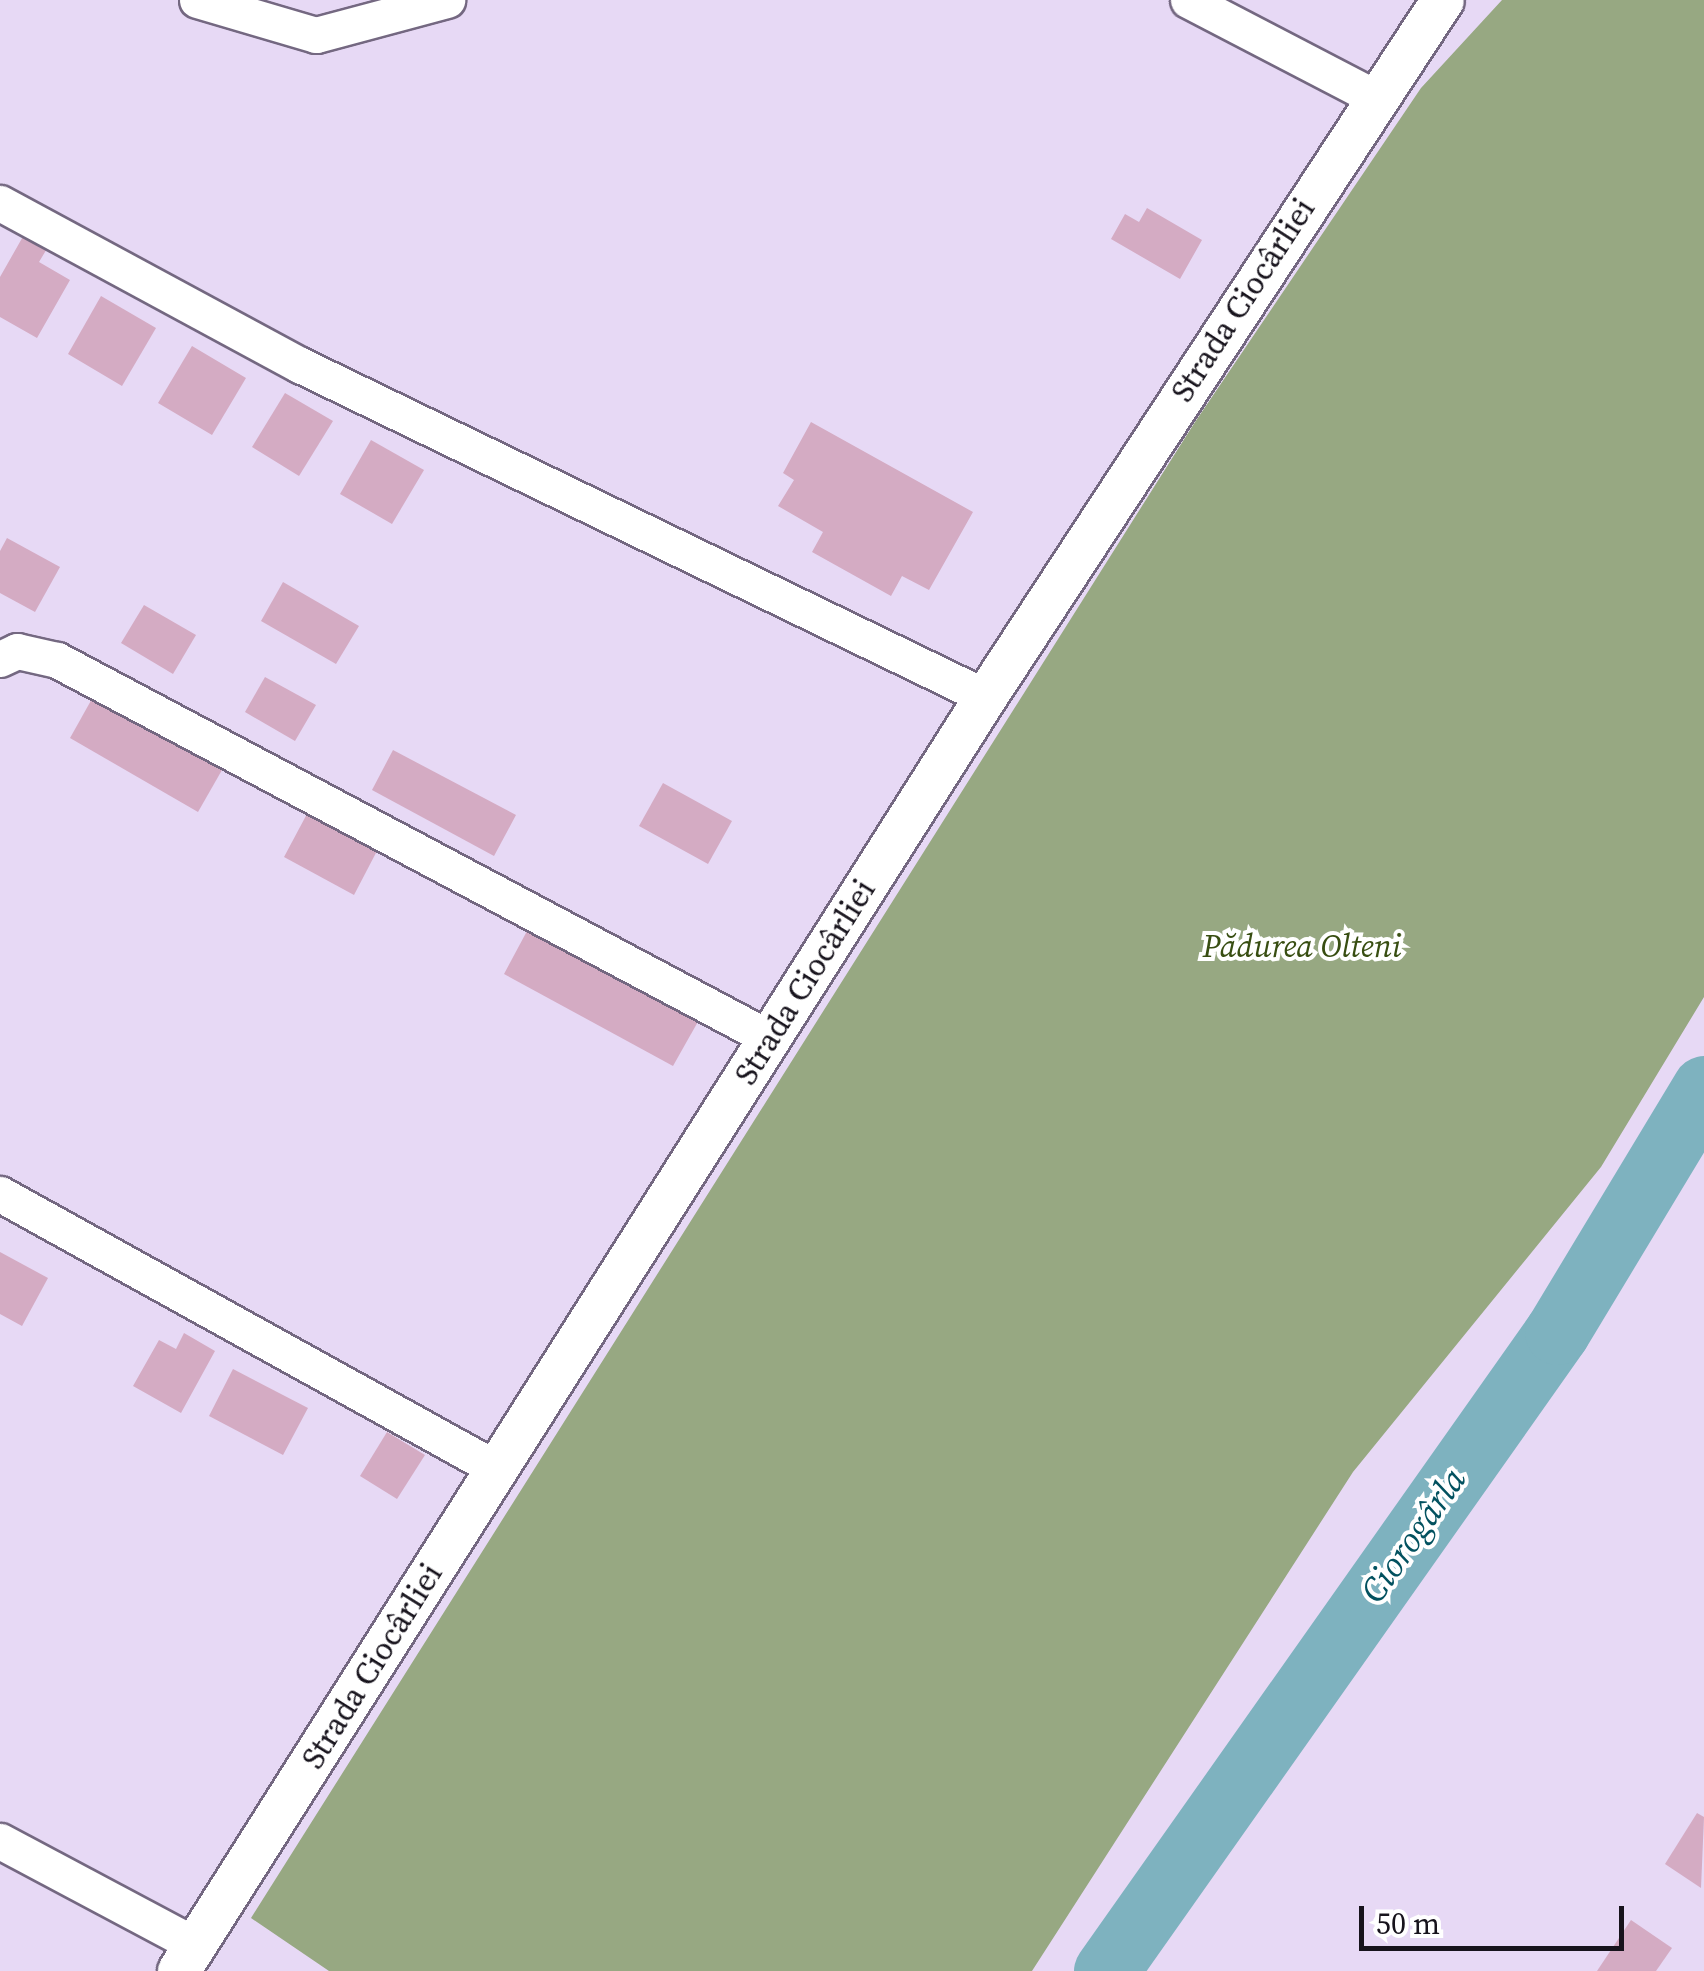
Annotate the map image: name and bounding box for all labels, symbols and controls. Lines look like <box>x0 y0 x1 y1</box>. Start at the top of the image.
street label: Strada Ciocârliei <box>1163 191 1323 409</box>
street label: Strada Ciocârliei <box>727 872 883 1092</box>
park label: Pădurea Olteni <box>1202 927 1402 965</box>
water label: Ciorogârla <box>1351 1460 1475 1610</box>
street label: Strada Ciocârliei <box>294 1556 450 1776</box>
scale bar <box>1364 1886 1629 1948</box>
text: 50 m <box>1376 1903 1440 1944</box>

